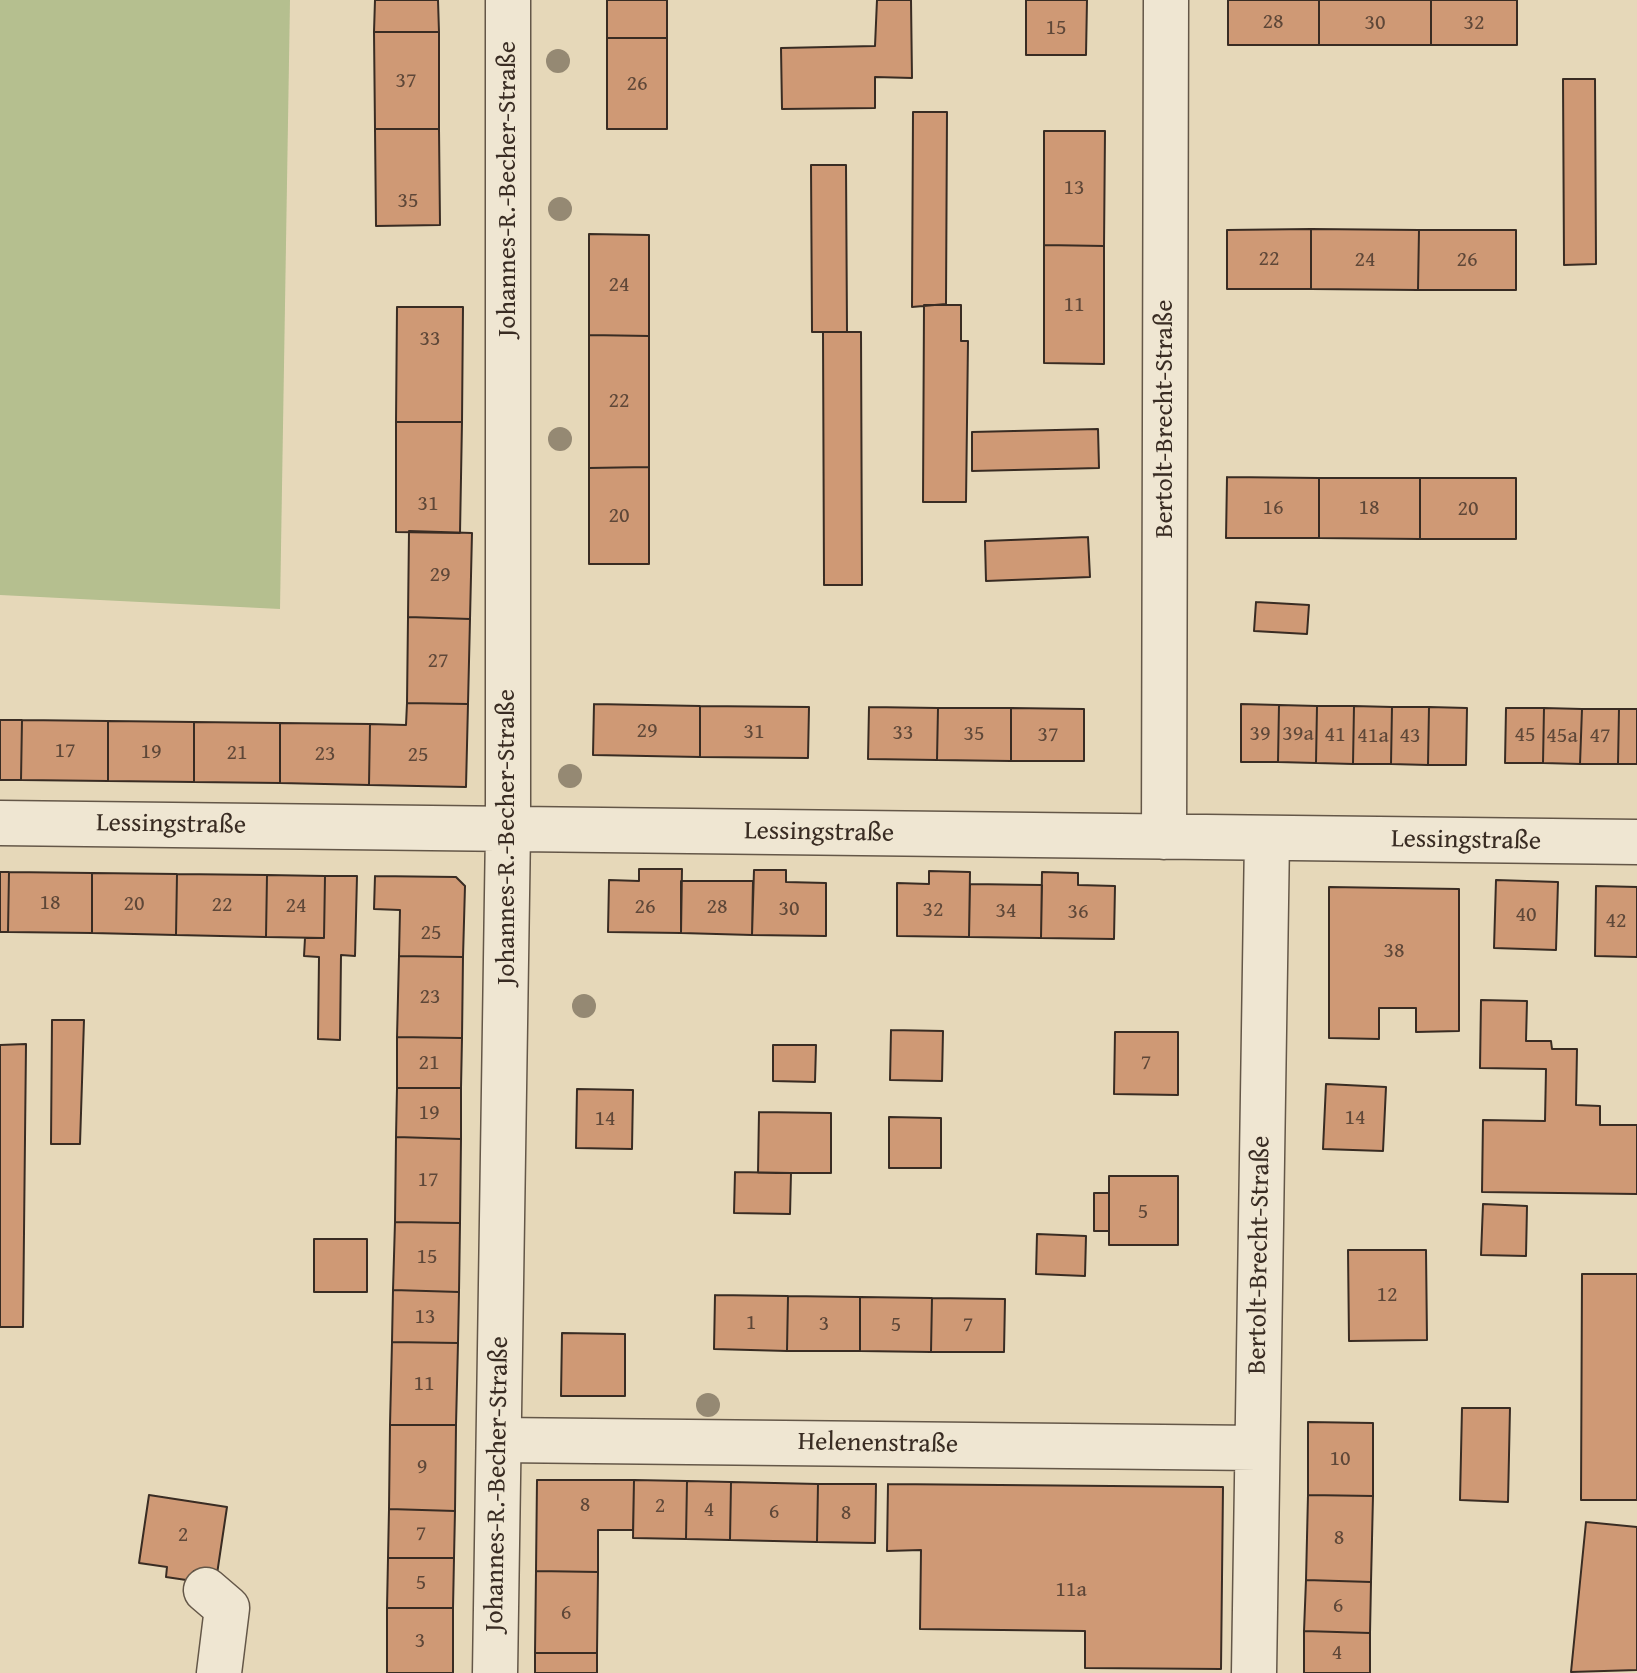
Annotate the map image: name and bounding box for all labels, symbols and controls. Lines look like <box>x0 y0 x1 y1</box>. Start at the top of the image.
house number: 28 <box>1262 9 1284 35</box>
house number: 30 <box>1364 10 1386 36</box>
house number: 32 <box>1463 10 1485 36</box>
house number: 15 <box>1045 15 1067 41</box>
street label: Johannes-R.-Becher-Straße <box>492 41 524 337</box>
house number: 37 <box>395 68 417 94</box>
house number: 26 <box>626 71 648 97</box>
house number: 13 <box>1063 175 1085 201</box>
house number: 35 <box>397 188 419 214</box>
house number: 22 <box>1258 246 1280 272</box>
house number: 24 <box>1354 247 1376 273</box>
house number: 26 <box>1456 247 1478 273</box>
house number: 24 <box>608 272 630 298</box>
house number: 11 <box>1063 292 1085 318</box>
street label: Bertolt-Brecht-Straße <box>1149 300 1181 538</box>
house number: 33 <box>419 326 441 352</box>
house number: 22 <box>608 388 630 414</box>
house number: 31 <box>417 491 439 517</box>
house number: 16 <box>1262 495 1284 521</box>
house number: 18 <box>1358 495 1380 521</box>
house number: 20 <box>1457 496 1479 522</box>
house number: 20 <box>608 503 630 529</box>
house number: 29 <box>429 562 451 588</box>
house number: 27 <box>427 648 449 674</box>
street label: Johannes-R.-Becher-Straße <box>491 689 523 985</box>
house number: 29 <box>636 718 658 744</box>
house number: 31 <box>743 719 765 745</box>
house number: 33 <box>892 720 914 746</box>
house number: 35 <box>963 721 985 747</box>
house number: 39 <box>1249 721 1271 747</box>
house number: 39a <box>1282 721 1314 747</box>
house number: 37 <box>1037 722 1059 748</box>
house number: 41 <box>1324 722 1346 748</box>
house number: 45 <box>1514 722 1536 748</box>
house number: 41a <box>1357 723 1389 749</box>
house number: 43 <box>1399 723 1421 749</box>
house number: 45a <box>1546 723 1578 749</box>
house number: 47 <box>1589 723 1611 749</box>
house number: 17 <box>54 738 76 764</box>
house number: 19 <box>140 739 162 765</box>
house number: 21 <box>226 740 248 766</box>
house number: 23 <box>314 741 336 767</box>
house number: 25 <box>407 742 429 768</box>
street label: Lessingstraße <box>96 808 246 842</box>
street label: Lessingstraße <box>744 816 894 850</box>
street label: Lessingstraße <box>1391 824 1541 858</box>
house number: 18 <box>39 890 61 916</box>
house number: 20 <box>123 891 145 917</box>
house number: 22 <box>211 892 233 918</box>
house number: 24 <box>285 893 307 919</box>
house number: 26 <box>634 894 656 920</box>
house number: 28 <box>706 894 728 920</box>
house number: 30 <box>778 896 800 922</box>
house number: 32 <box>922 897 944 923</box>
house number: 34 <box>995 898 1017 924</box>
house number: 36 <box>1067 899 1089 925</box>
house number: 40 <box>1515 902 1537 928</box>
house number: 42 <box>1605 908 1627 934</box>
house number: 25 <box>420 920 442 946</box>
house number: 38 <box>1383 938 1405 964</box>
house number: 23 <box>419 984 441 1010</box>
house number: 21 <box>418 1050 440 1076</box>
house number: 7 <box>1141 1050 1151 1076</box>
house number: 19 <box>418 1100 440 1126</box>
house number: 14 <box>1344 1105 1366 1131</box>
house number: 14 <box>594 1106 616 1132</box>
street label: Bertolt-Brecht-Straße <box>1242 1135 1278 1375</box>
house number: 17 <box>417 1167 439 1193</box>
house number: 5 <box>1138 1199 1148 1225</box>
house number: 15 <box>416 1244 438 1270</box>
house number: 12 <box>1376 1282 1398 1308</box>
house number: 13 <box>414 1304 436 1330</box>
house number: 1 <box>746 1310 756 1336</box>
house number: 3 <box>819 1311 829 1337</box>
house number: 5 <box>891 1312 901 1338</box>
house number: 7 <box>963 1312 973 1338</box>
street label: Johannes-R.-Becher-Straße <box>480 1336 516 1632</box>
house number: 11 <box>413 1371 435 1397</box>
street label: Helenenstraße <box>798 1427 958 1461</box>
house number: 10 <box>1329 1446 1351 1472</box>
house number: 9 <box>417 1454 427 1480</box>
house number: 8 <box>580 1492 590 1518</box>
house number: 2 <box>655 1493 665 1519</box>
house number: 4 <box>704 1497 714 1523</box>
house number: 6 <box>769 1499 779 1525</box>
house number: 8 <box>841 1500 851 1526</box>
house number: 7 <box>416 1521 426 1547</box>
house number: 2 <box>178 1522 188 1548</box>
house number: 8 <box>1334 1525 1344 1551</box>
house number: 5 <box>416 1570 426 1596</box>
house number: 11a <box>1055 1577 1087 1603</box>
house number: 6 <box>1333 1593 1343 1619</box>
house number: 6 <box>561 1600 571 1626</box>
house number: 3 <box>415 1628 425 1654</box>
house number: 4 <box>1332 1640 1342 1666</box>

